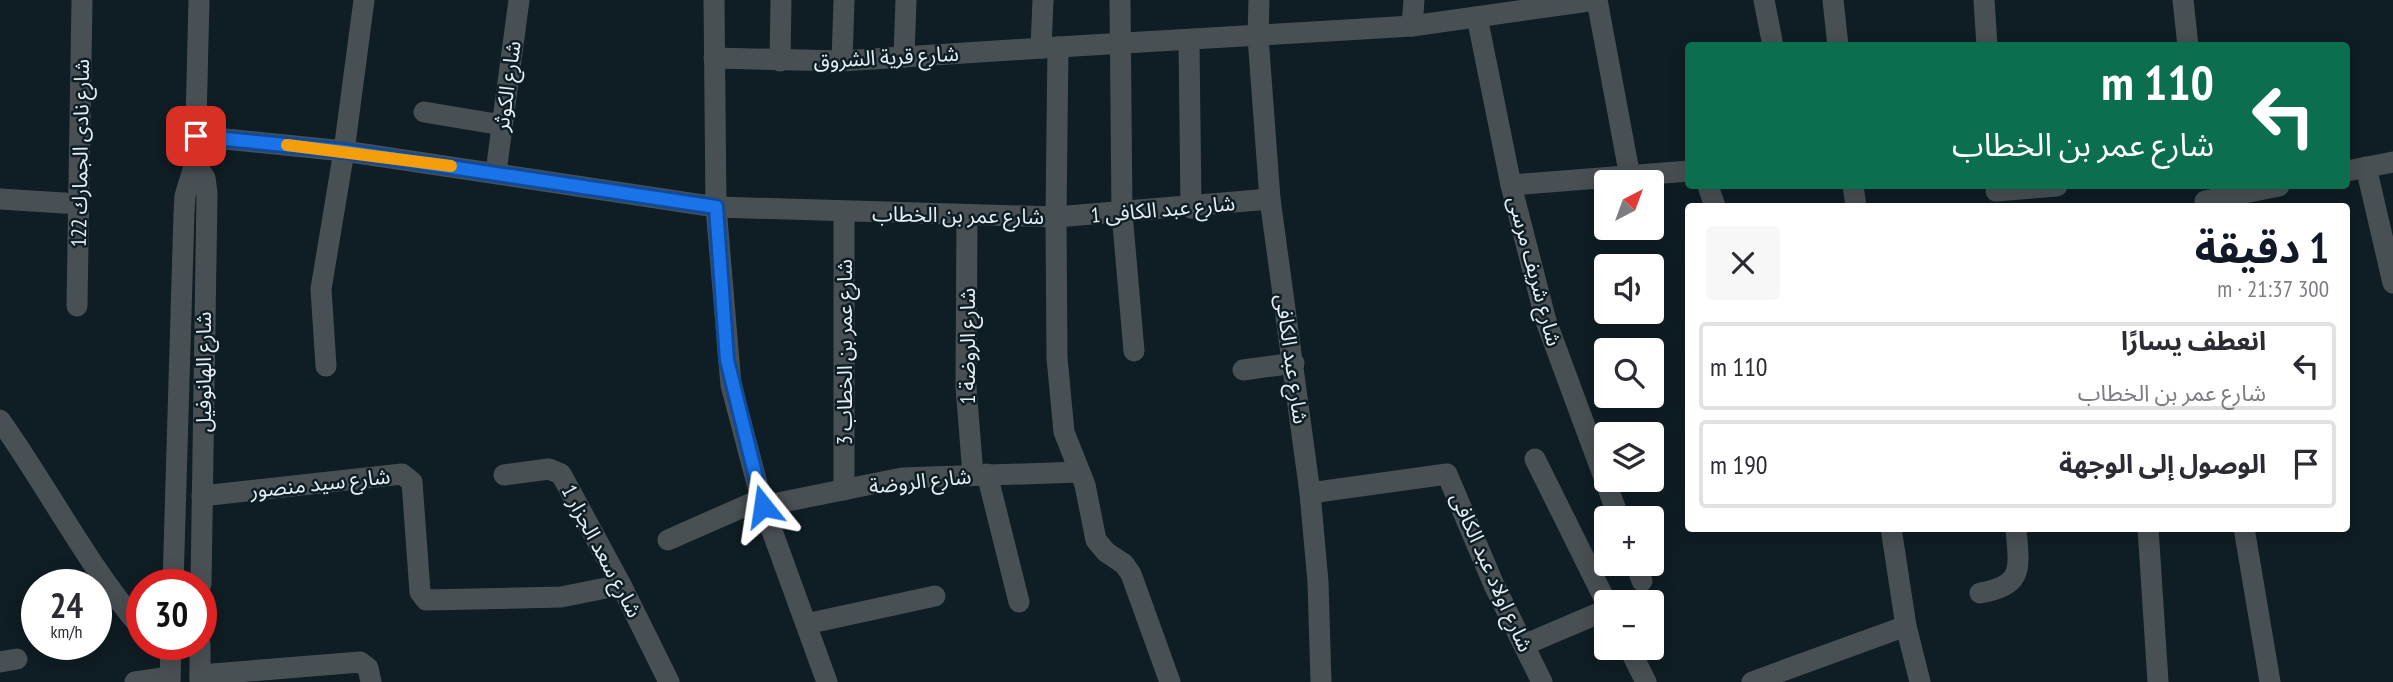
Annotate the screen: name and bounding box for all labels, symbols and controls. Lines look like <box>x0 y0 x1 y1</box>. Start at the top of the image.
street label: شارع الكوثر <box>487 39 529 134</box>
street label: شارع قرية الشروق <box>813 40 960 76</box>
text: 110 m <box>2101 50 2214 114</box>
street label: شارع نادى الجمارك 122 <box>65 59 97 247</box>
icon: left <box>2238 70 2329 161</box>
pin <box>166 106 226 166</box>
icon: arrive <box>177 117 215 155</box>
text: شارع عمر بن الخطاب <box>1952 123 2214 165</box>
north arrow <box>1594 170 1664 240</box>
map controls <box>1594 170 1664 660</box>
street label: شارع عبد الكافى 1 <box>1090 189 1236 231</box>
street label: شارع شريف مرسى <box>1500 193 1568 349</box>
street label: شارع عمر بن الخطاب <box>872 200 1044 232</box>
text: 1 دقيقة <box>2195 220 2329 275</box>
button: close <box>1706 226 1780 300</box>
button: sound <box>1594 254 1664 324</box>
street label: شارع عمر بن الخطاب 3 <box>831 259 860 445</box>
text: 300 m · 21:37 <box>2217 274 2329 303</box>
street label: شارع الروضة 1 <box>954 288 983 404</box>
street label: شارع عبد الكافى <box>1268 292 1314 426</box>
street label: شارع الهانوفيل <box>190 312 219 432</box>
text: انعطف يسارًا <box>2121 324 2266 357</box>
button: search <box>1594 338 1664 408</box>
icon: left <box>2287 347 2325 385</box>
text: 110 m <box>1710 350 1768 383</box>
text: شارع عمر بن الخطاب <box>2078 378 2266 407</box>
button: layers <box>1594 422 1664 492</box>
icon: arrive <box>2287 445 2325 483</box>
text: الوصول إلى الوجهة <box>2059 447 2266 480</box>
text: 190 m <box>1710 448 1768 481</box>
street label: شارع سيد منصور <box>247 462 392 506</box>
street label: شارع الروضة <box>868 462 973 502</box>
position arrow <box>726 469 800 543</box>
street label: شارع سعد الجزار 1 <box>554 480 648 623</box>
street label: شارع اولاد عبد الكافى <box>1443 488 1539 657</box>
button: + <box>1594 506 1664 576</box>
speed limit sign: 30 <box>126 569 217 660</box>
text: 24 <box>50 582 83 628</box>
button: − <box>1594 590 1664 660</box>
text: km/h <box>51 620 82 643</box>

